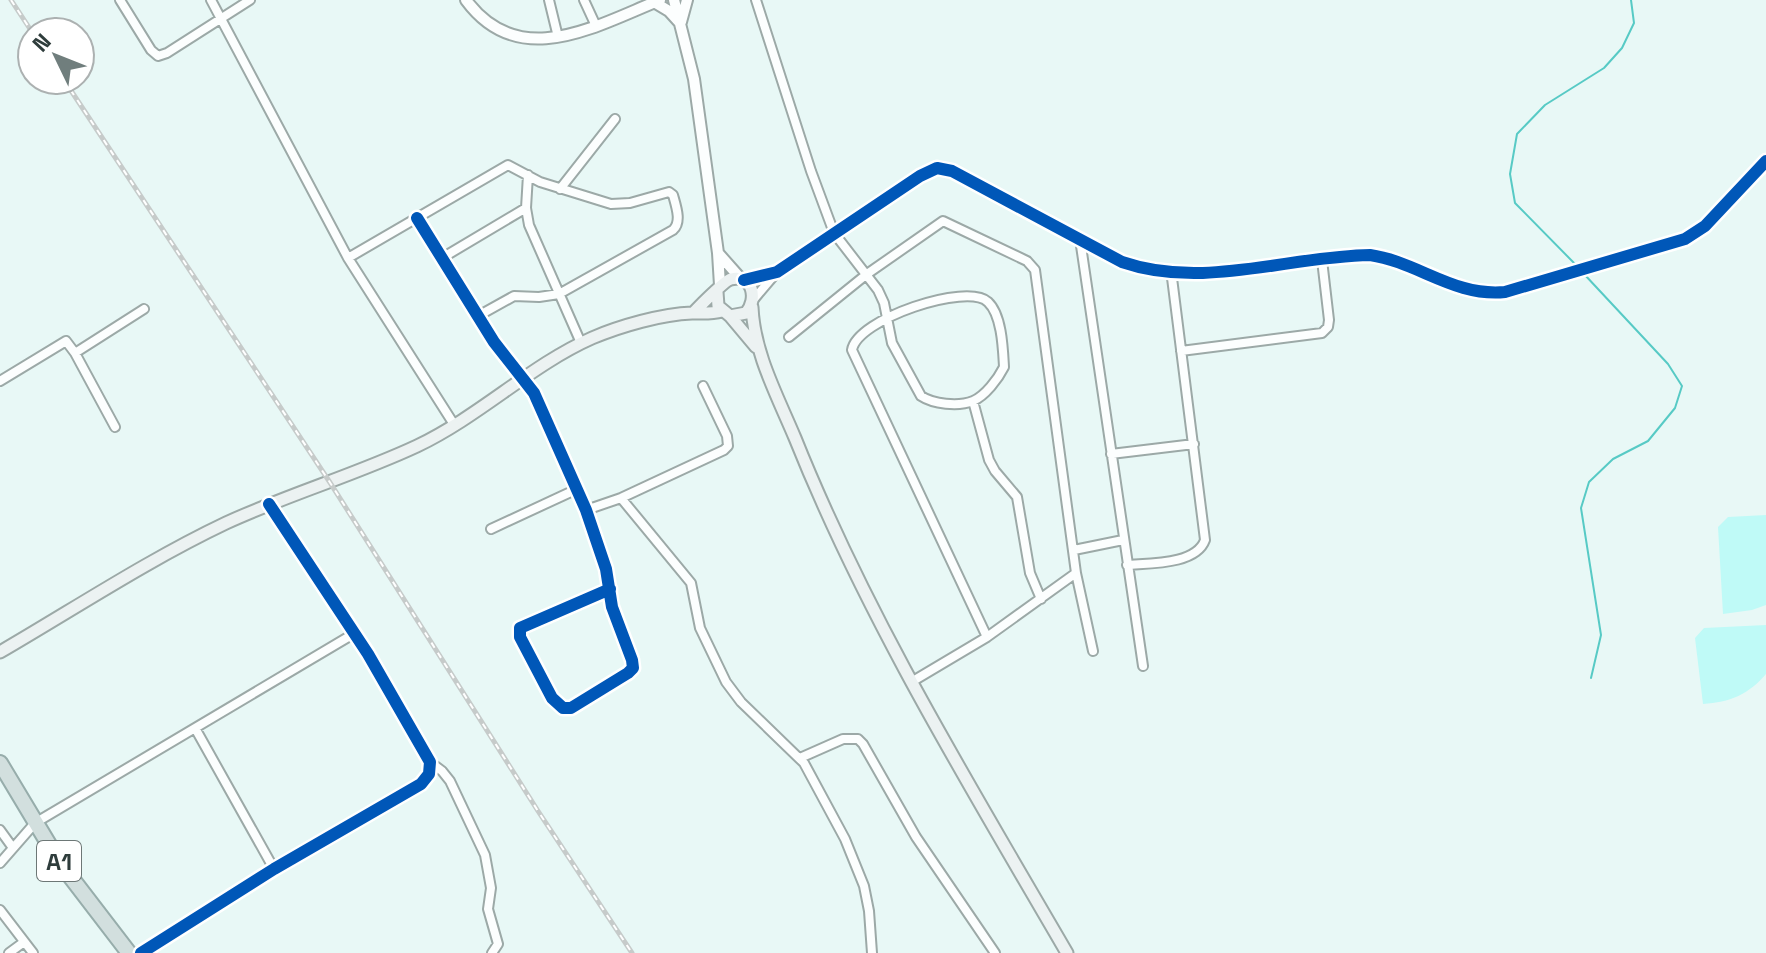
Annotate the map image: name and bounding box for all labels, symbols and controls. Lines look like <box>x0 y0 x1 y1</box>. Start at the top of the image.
north arrow <box>16 16 96 96</box>
text: N <box>26 27 57 57</box>
road number: A1 <box>37 841 81 881</box>

